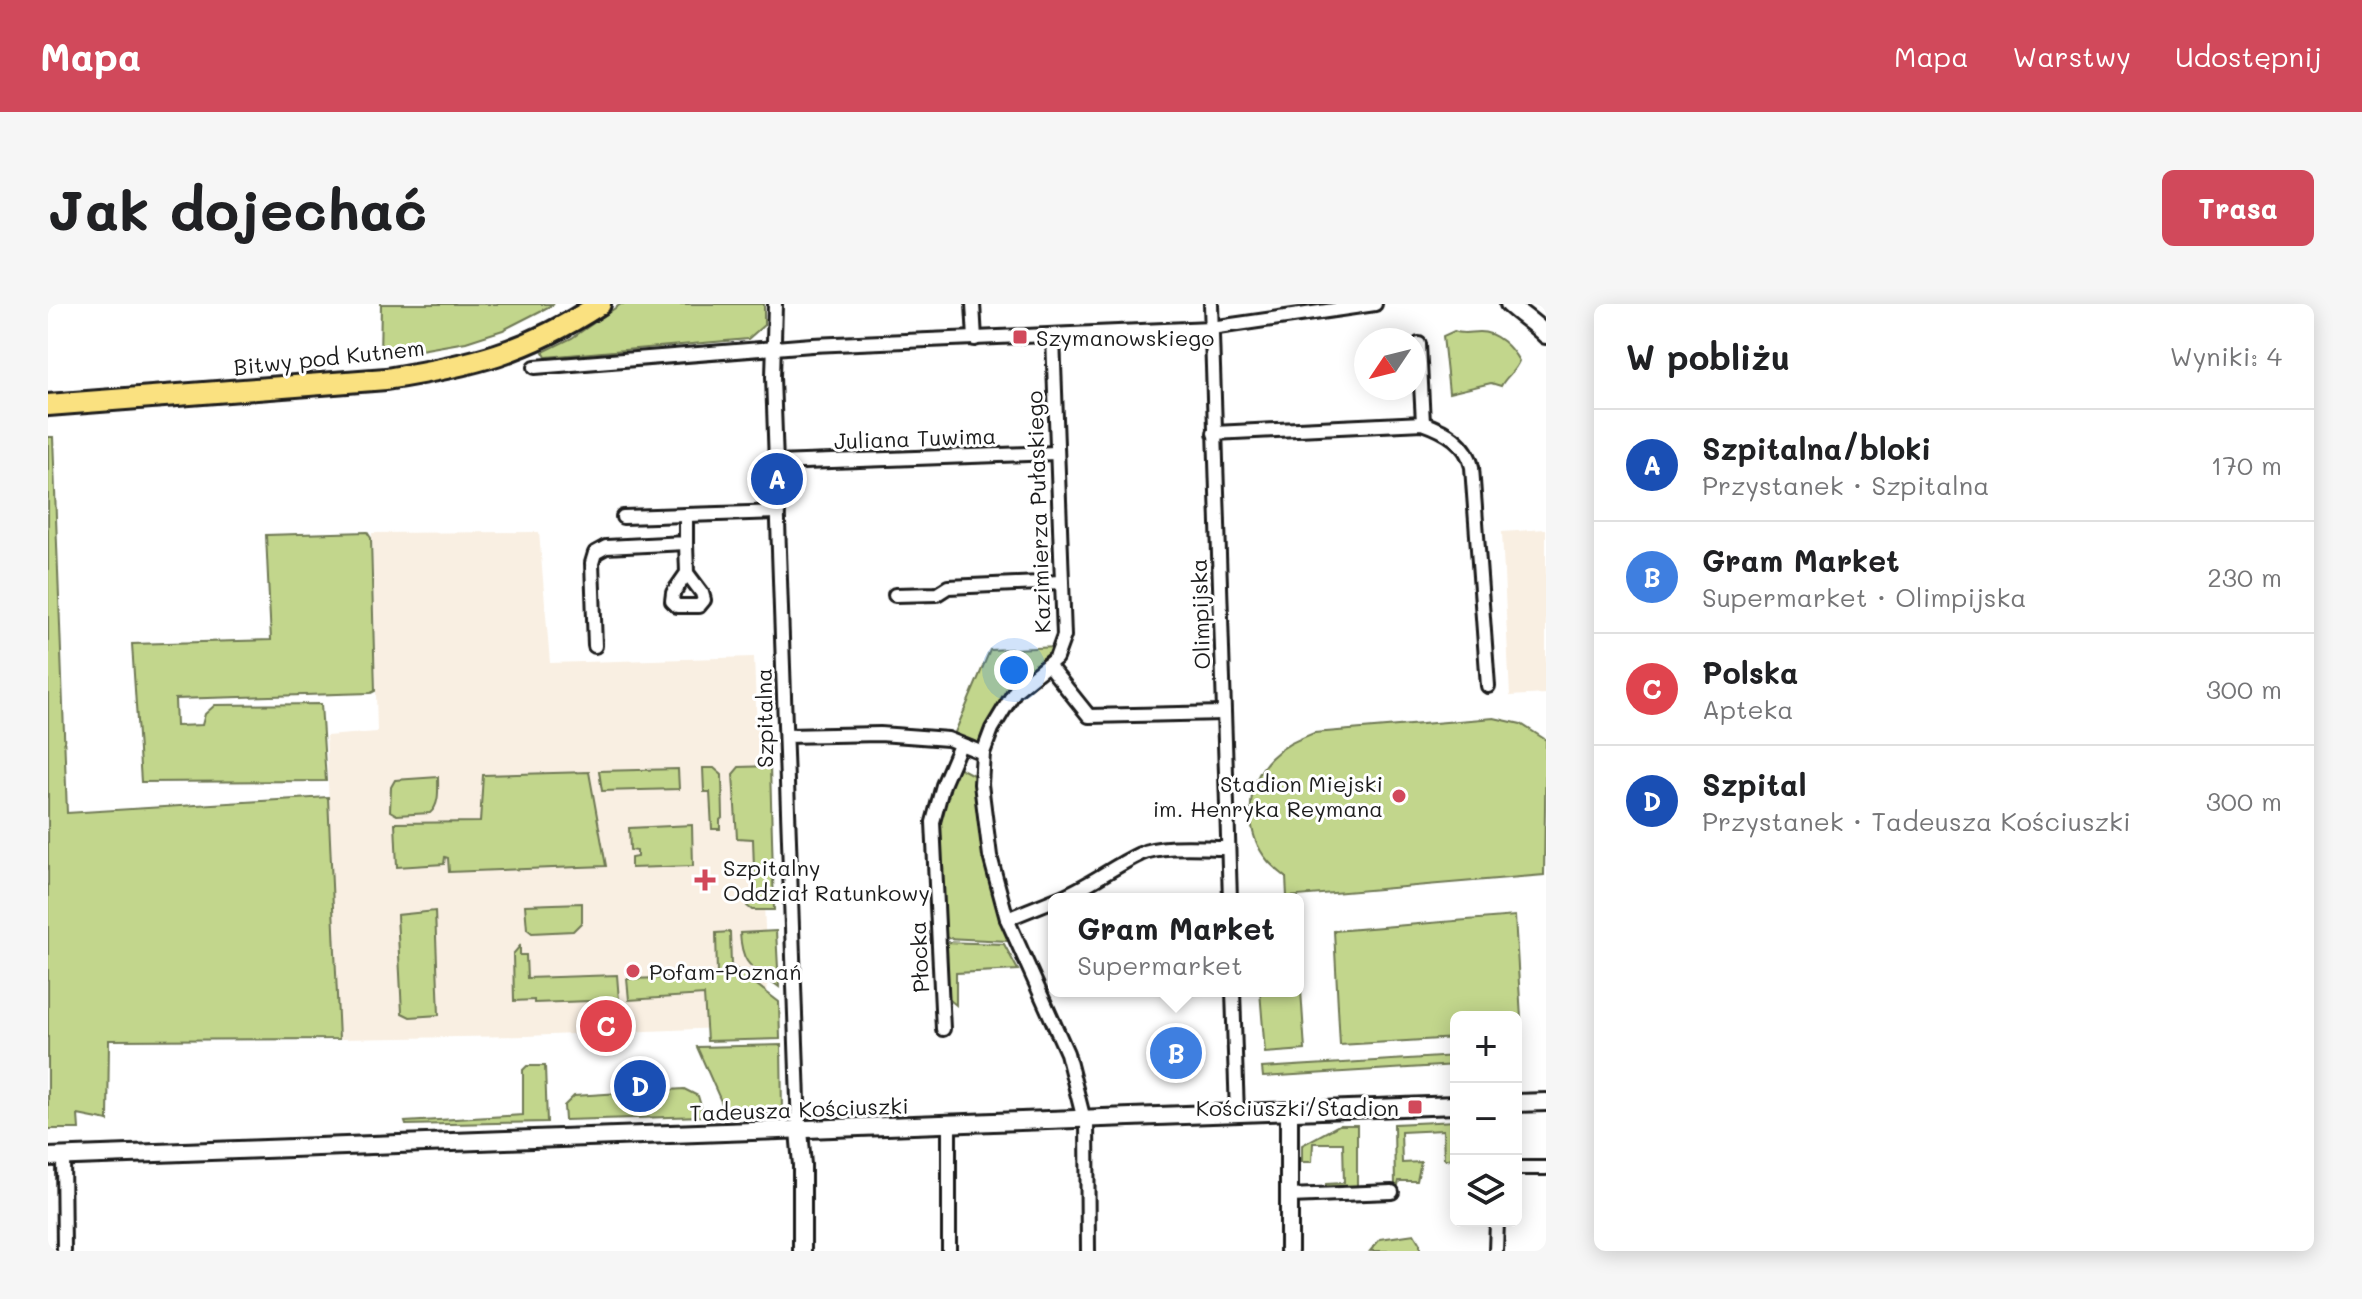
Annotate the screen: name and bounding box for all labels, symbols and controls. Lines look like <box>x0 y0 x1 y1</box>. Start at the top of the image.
text: Mapa <box>40 31 141 81</box>
text: Mapa <box>1894 38 1969 74</box>
text: Warstwy <box>2013 38 2131 74</box>
text: Udostępnij <box>2175 38 2322 74</box>
button: Trasa <box>2162 170 2314 246</box>
text: Jak dojechać <box>48 172 427 245</box>
place label: Szymanowskiego <box>1036 323 1214 352</box>
marker: Szymanowskiego <box>1011 328 1029 346</box>
north arrow <box>1354 328 1426 400</box>
street label: Bitwy pod Kutnem <box>232 333 426 381</box>
text: W pobliżu <box>1626 334 1790 379</box>
text: Wyniki: 4 <box>2170 339 2282 373</box>
street label: Kazimierza Pułaskiego <box>1019 390 1057 634</box>
street label: Juliana Tuwima <box>833 421 997 455</box>
text: Szpitalna/bloki <box>1702 428 1931 468</box>
text: A <box>1643 448 1661 482</box>
text: 170 m <box>2211 448 2282 482</box>
pin: A <box>751 449 803 509</box>
text: Przystanek · Szpitalna <box>1702 468 1989 502</box>
text: Gram Market <box>1702 540 1899 580</box>
street label: Olimpijska <box>1184 558 1216 670</box>
text: B <box>1643 560 1661 594</box>
text: 230 m <box>2207 560 2282 594</box>
text: Supermarket · Olimpijska <box>1702 580 2027 614</box>
your location <box>994 650 1034 690</box>
text: Polska <box>1702 652 1799 692</box>
street label: Szpitalna <box>749 668 779 768</box>
text: C <box>1642 672 1662 706</box>
text: 300 m <box>2206 672 2282 706</box>
text: Apteka <box>1702 692 1794 726</box>
text: Szpital <box>1702 764 1807 804</box>
place label: Stadion Miejski im. Henryka Reymana <box>1152 769 1383 823</box>
text: D <box>1643 784 1661 818</box>
text: 300 m <box>2206 784 2282 818</box>
marker: Stadion Miejski im. Henryka Reymana <box>1390 787 1408 805</box>
text: Przystanek · Tadeusza Kościuszki <box>1702 804 2131 838</box>
place label: Szpitalny Oddział Ratunkowy <box>723 853 930 907</box>
marker: Szpitalny Oddział Ratunkowy <box>694 869 716 891</box>
popup <box>1048 893 1304 997</box>
text: Gram Market <box>1077 908 1275 948</box>
street label: Płocka <box>903 920 935 994</box>
text: Supermarket <box>1077 948 1243 982</box>
place label: Pofam-Poznań <box>649 957 801 986</box>
marker: Pofam-Poznań <box>624 962 642 980</box>
pin: C <box>580 996 632 1056</box>
map controls <box>1450 1011 1522 1227</box>
button: + <box>1450 1011 1522 1083</box>
pin: B <box>1150 1023 1202 1083</box>
pin: D <box>614 1056 666 1116</box>
button: − <box>1450 1083 1522 1155</box>
street label: Tadeusza Kościuszki <box>689 1091 909 1127</box>
place label: Kościuszki/Stadion <box>1196 1093 1399 1122</box>
marker: Kościuszki/Stadion <box>1406 1098 1424 1116</box>
button: layers <box>1450 1155 1522 1227</box>

